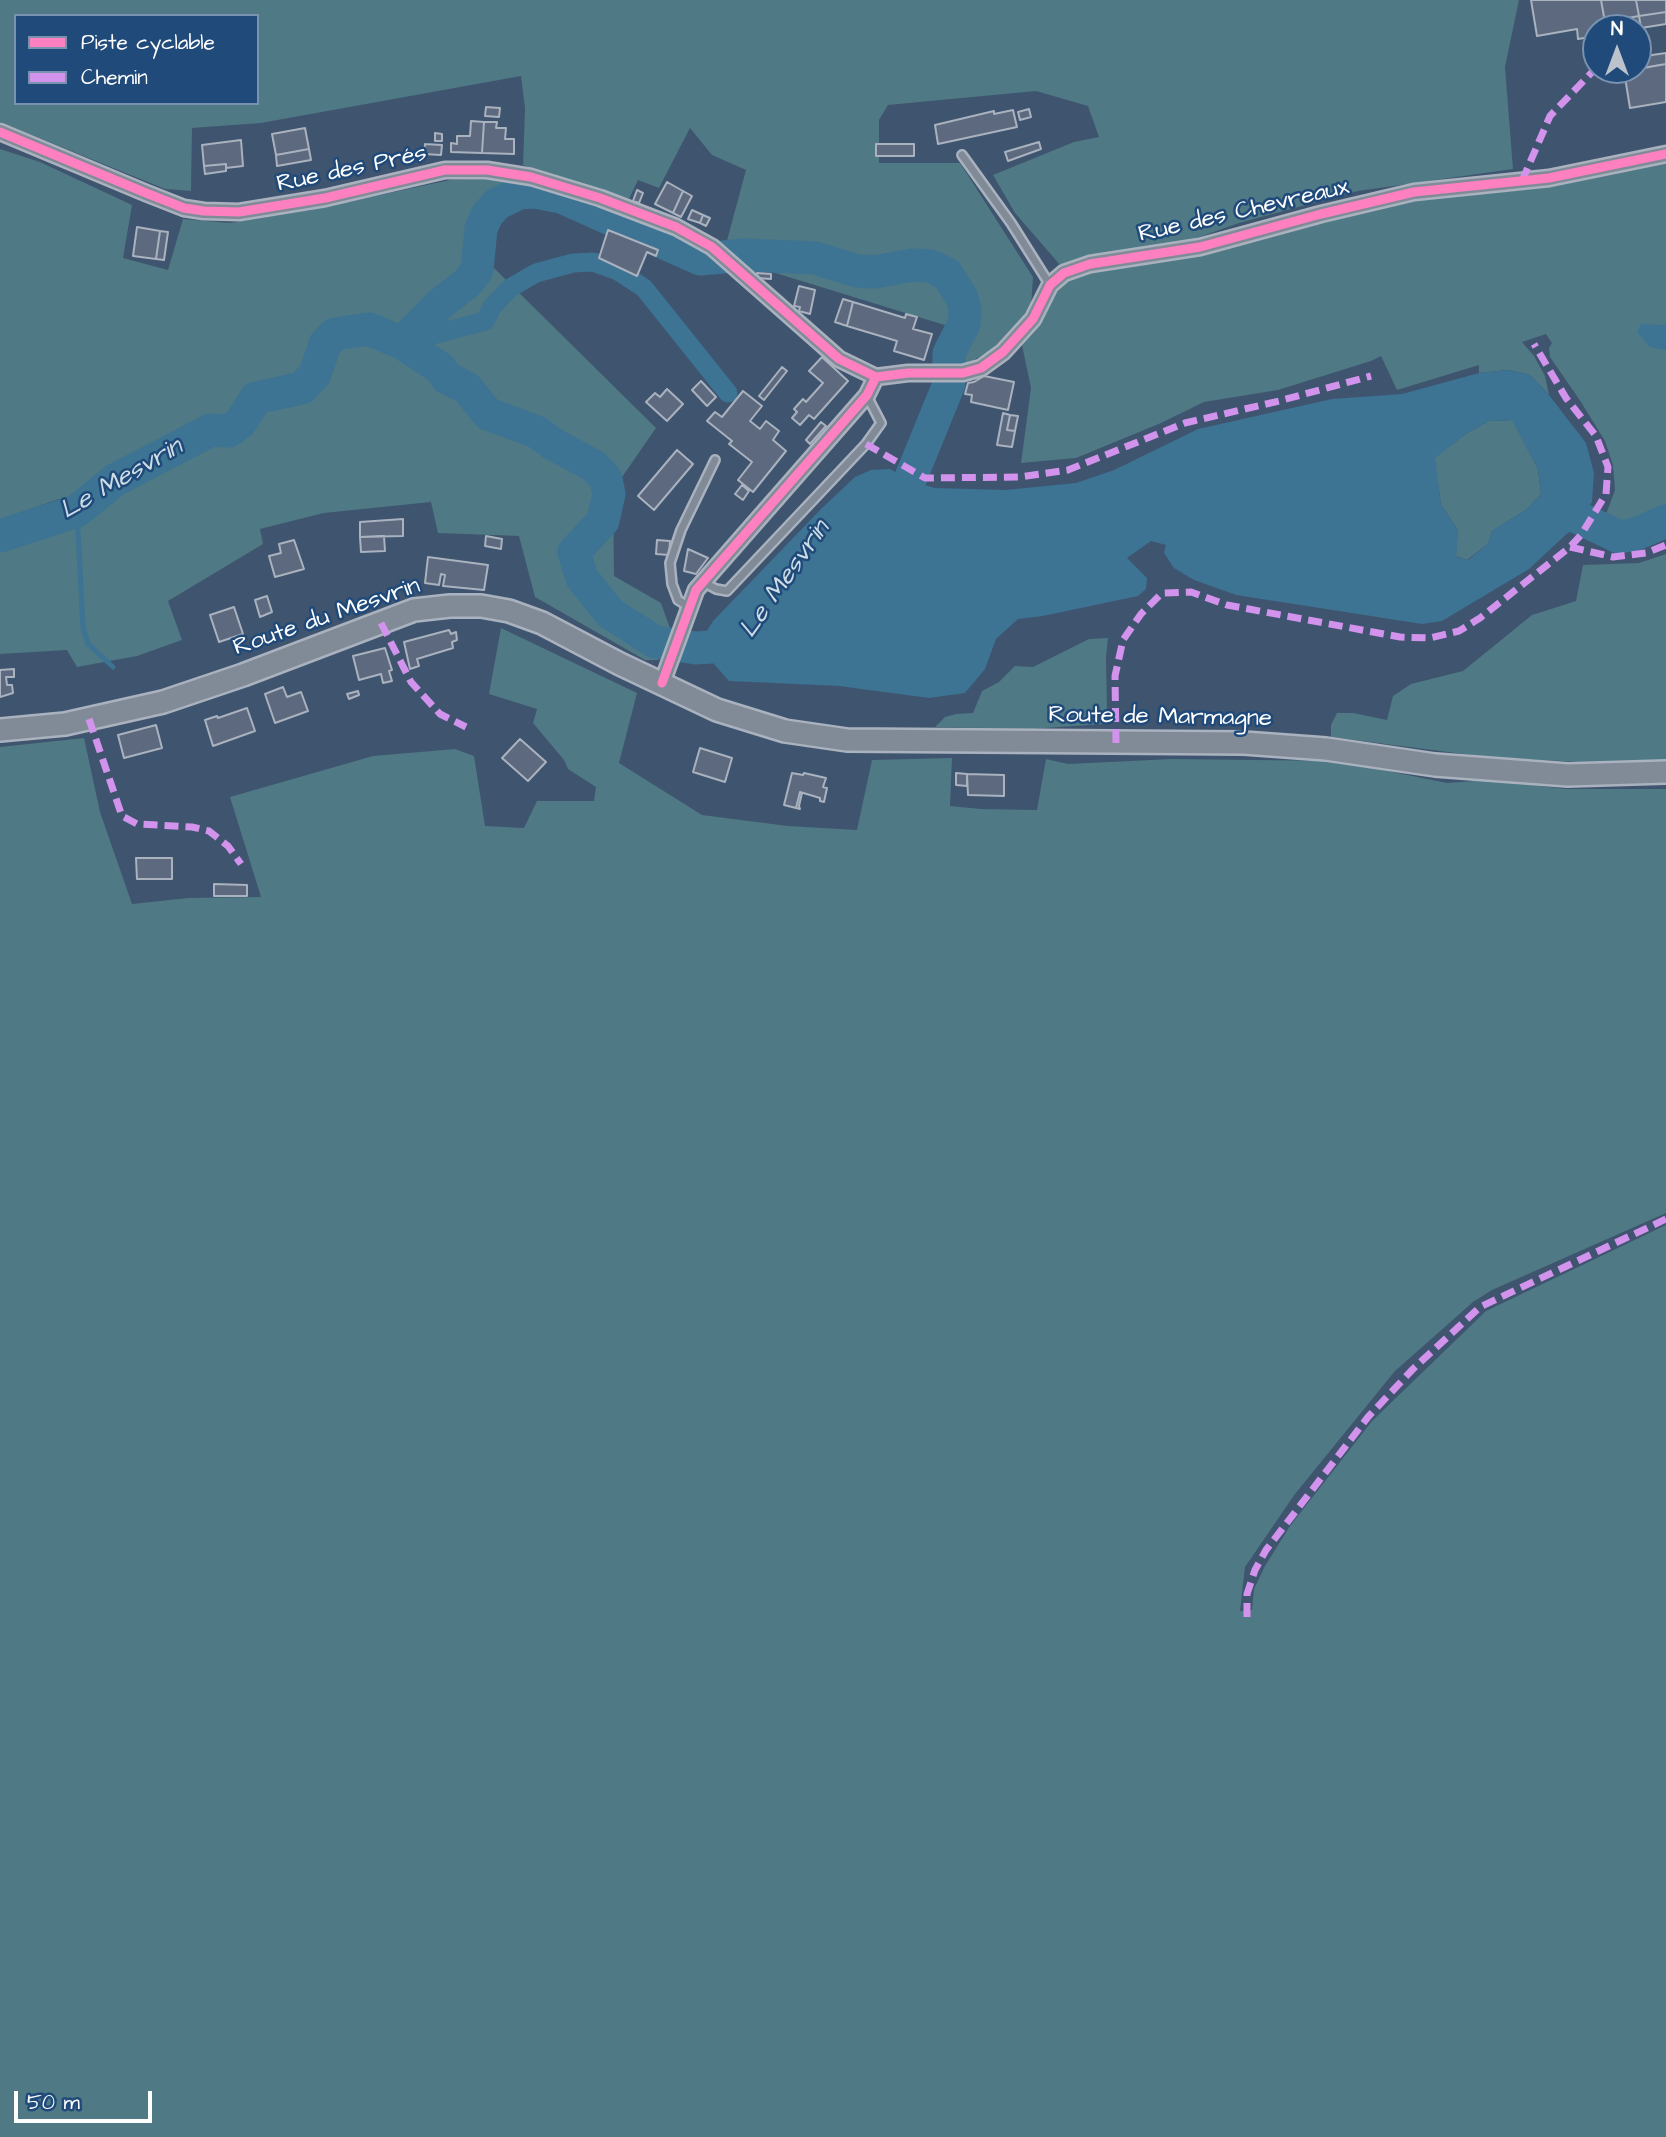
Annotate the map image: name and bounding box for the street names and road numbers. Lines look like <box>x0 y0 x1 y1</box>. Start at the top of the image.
street label: Rue des Prés <box>274 140 430 200</box>
street label: Rue des Chevreaux <box>1136 174 1352 250</box>
street label: Route du Mesvrin <box>230 573 424 663</box>
street label: Route de Marmagne <box>1048 702 1272 734</box>

